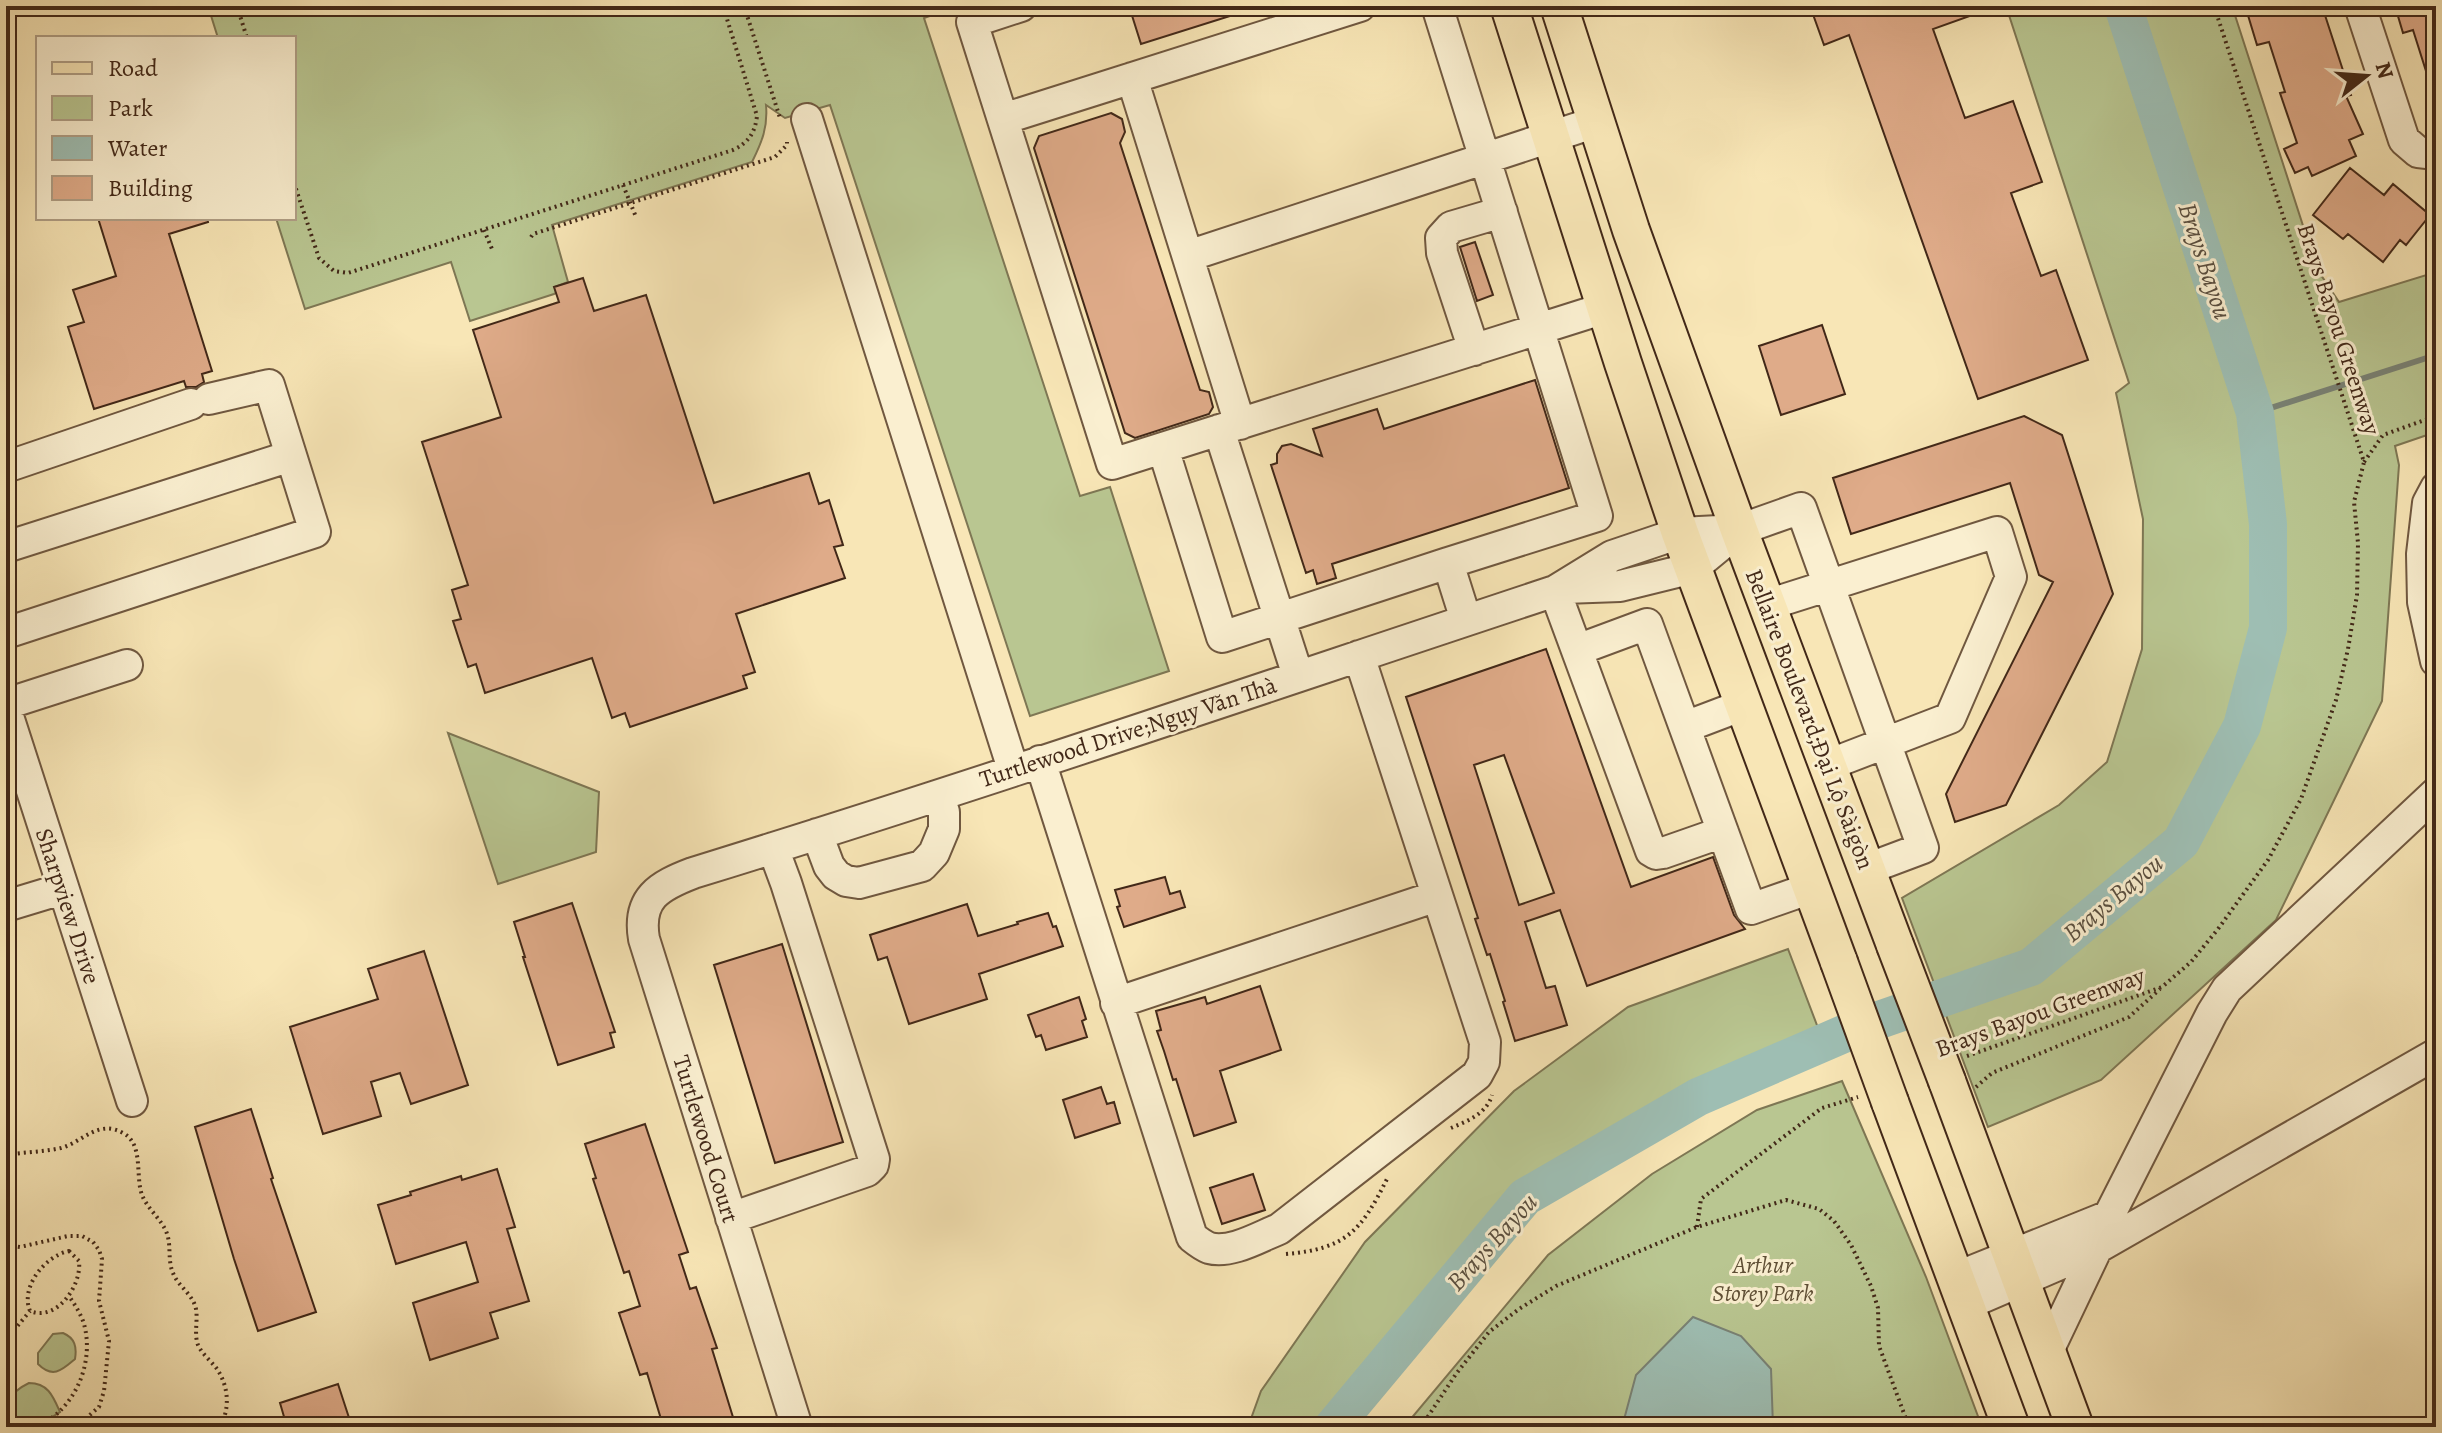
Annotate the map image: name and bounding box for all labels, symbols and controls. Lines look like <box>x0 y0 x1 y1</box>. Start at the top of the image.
legend <box>36 36 296 220</box>
north arrow <box>2326 36 2406 116</box>
text: Road <box>108 52 158 84</box>
text: N <box>2367 58 2401 82</box>
text: Park <box>108 92 153 124</box>
text: Water <box>107 132 168 164</box>
text: Building <box>108 172 193 204</box>
water label: Brays Bayou <box>2170 198 2240 324</box>
street label: Brays Bayou Greenway <box>2290 219 2388 439</box>
street label: Bellaire Boulevard;Đại Lộ Sàigòn <box>1738 564 1882 874</box>
street label: Turtlewood Drive;Ngụy Văn Thà <box>975 669 1281 795</box>
street label: Sharpview Drive <box>28 824 108 988</box>
water label: Brays Bayou <box>2056 846 2171 950</box>
street label: Brays Bayou Greenway <box>1931 959 2149 1065</box>
street label: Turtlewood Court <box>665 1051 747 1227</box>
water label: Brays Bayou <box>1439 1185 1546 1299</box>
park label: Arthur Storey Park <box>1712 1249 1814 1309</box>

